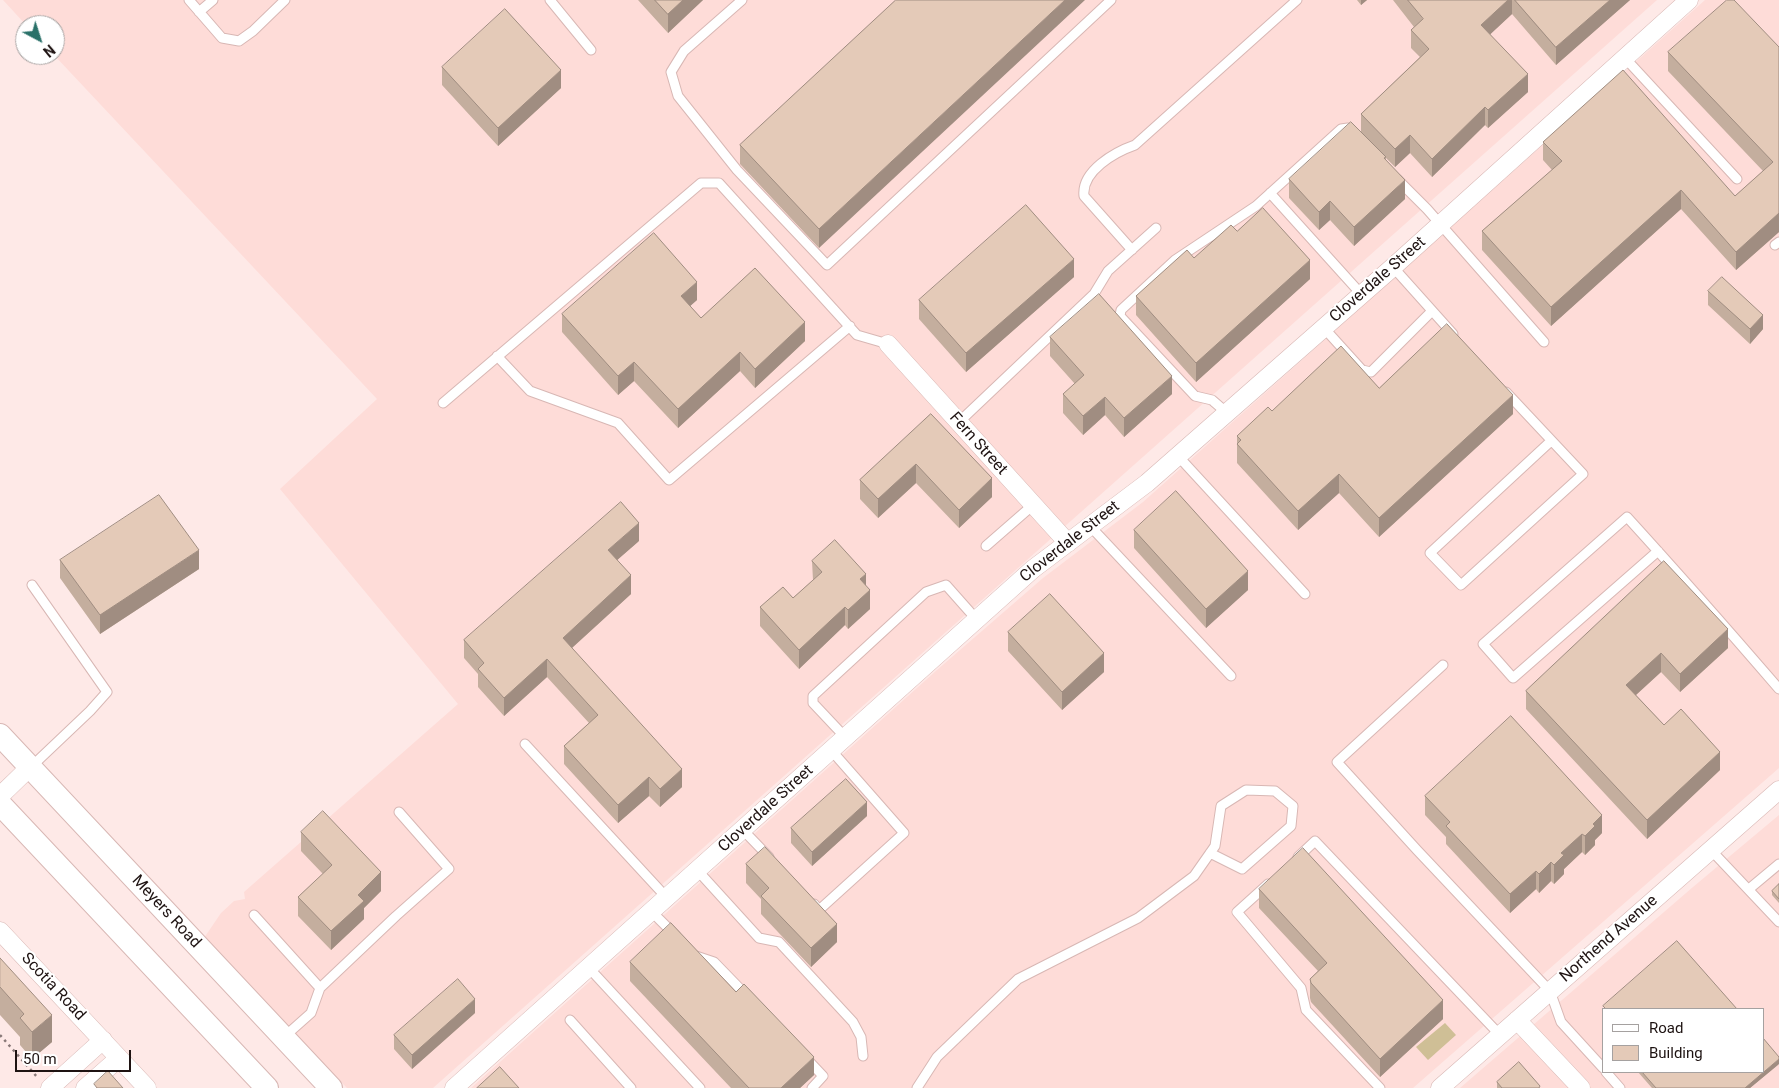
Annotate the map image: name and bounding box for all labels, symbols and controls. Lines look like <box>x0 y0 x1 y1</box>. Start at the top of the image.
north arrow <box>15 15 65 65</box>
text: N <box>40 41 58 60</box>
street label: Cloverdale Street <box>1326 233 1430 327</box>
street label: Fern Street <box>945 409 1011 479</box>
street label: Cloverdale Street <box>1016 497 1124 587</box>
street label: Cloverdale Street <box>715 761 817 857</box>
street label: Meyers Road <box>127 872 205 952</box>
street label: Northend Avenue <box>1556 891 1662 987</box>
street label: Scotia Road <box>17 949 89 1025</box>
legend <box>1602 1008 1764 1073</box>
text: Road <box>1649 1019 1683 1037</box>
scale bar <box>18 1040 134 1072</box>
text: Building <box>1649 1044 1703 1062</box>
text: 50 m <box>23 1050 57 1068</box>

